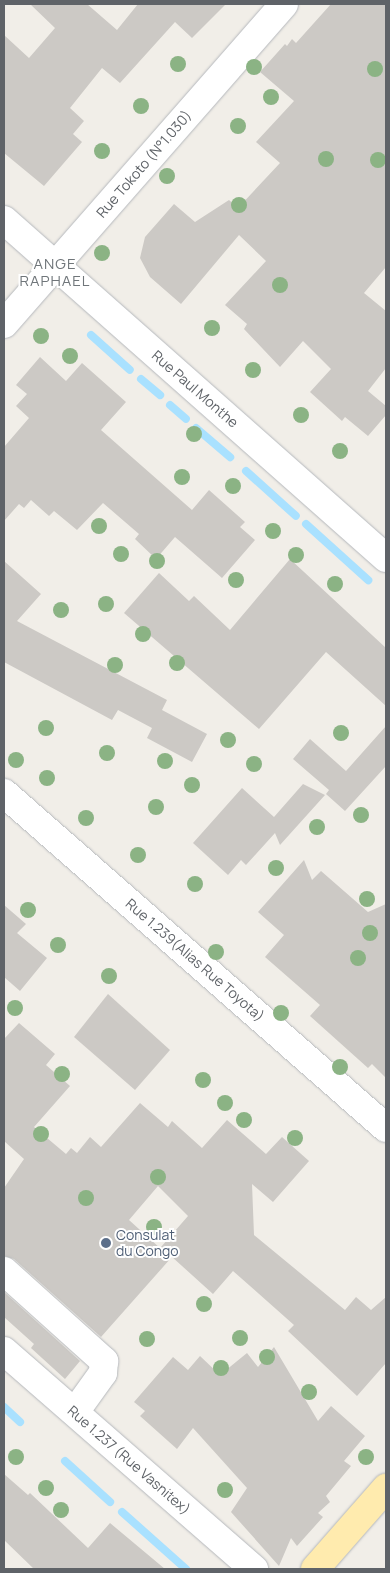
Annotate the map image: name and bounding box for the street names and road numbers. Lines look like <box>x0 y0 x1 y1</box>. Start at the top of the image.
street label: Rue Tokoto (N°1.030) <box>93 107 195 221</box>
street label: Rue Paul Monthe <box>148 347 242 431</box>
street label: Rue 1.239(Alias Rue Toyota) <box>122 895 268 1025</box>
street label: Rue 1.237 (Rue Vasnitex) <box>64 1402 194 1518</box>

